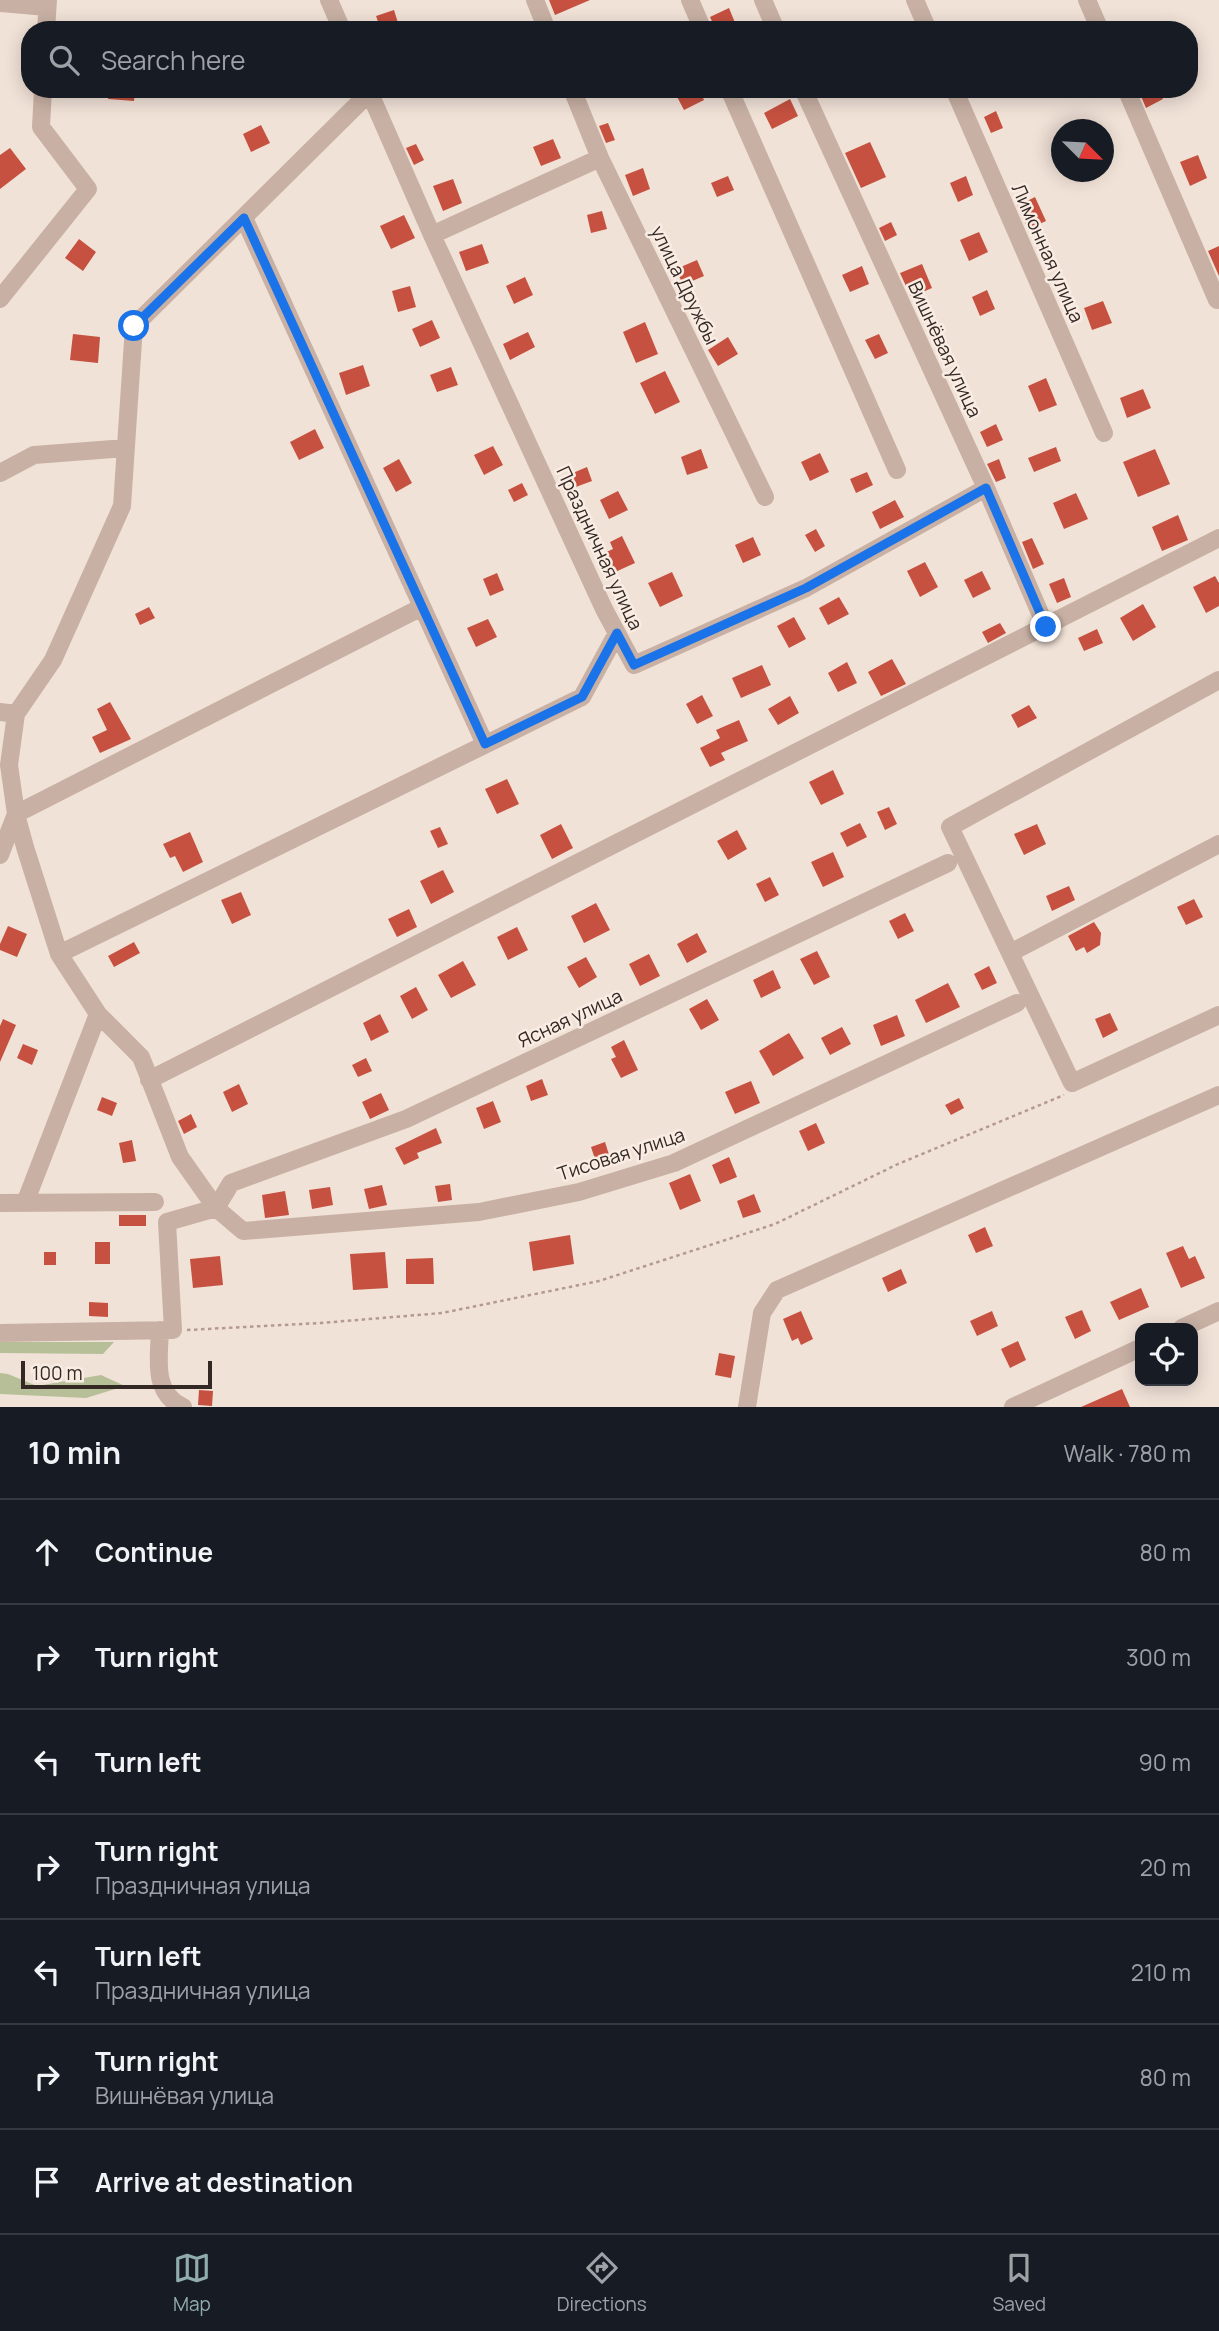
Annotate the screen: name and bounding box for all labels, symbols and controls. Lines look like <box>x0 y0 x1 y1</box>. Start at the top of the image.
search box <box>21 21 1198 98</box>
icon: search <box>45 41 83 79</box>
text: Search here <box>101 42 246 78</box>
north arrow <box>1051 119 1114 182</box>
street label: Лимонная улица <box>1006 179 1090 327</box>
street label: улица Дружбы <box>645 221 725 349</box>
street label: Вишнёвая улица <box>902 276 988 422</box>
route start <box>118 310 149 341</box>
street label: Праздничная улица <box>551 462 649 634</box>
route end <box>1030 611 1061 642</box>
street label: Ясная улица <box>514 982 626 1054</box>
street label: Тисовая улица <box>554 1121 688 1187</box>
map controls <box>1135 1323 1198 1386</box>
button: locate <box>1135 1323 1198 1386</box>
scale bar <box>21 1358 212 1390</box>
text: 100 m <box>32 1360 83 1386</box>
text: 10 min <box>28 1432 121 1473</box>
text: Walk · 780 m <box>1064 1437 1191 1469</box>
icon: ahead <box>28 1533 66 1571</box>
text: Continue <box>95 1534 213 1570</box>
text: 80 m <box>1140 1536 1191 1568</box>
icon: right <box>28 1638 66 1676</box>
text: Turn right <box>95 1639 219 1675</box>
text: 300 m <box>1126 1641 1191 1673</box>
icon: left <box>28 1743 66 1781</box>
text: Turn left <box>95 1744 202 1780</box>
text: 90 m <box>1139 1746 1191 1778</box>
text: Turn right <box>95 1833 219 1869</box>
icon: right <box>28 1848 66 1886</box>
text: 20 m <box>1140 1851 1191 1883</box>
text: Праздничная улица <box>95 1869 311 1901</box>
text: Turn left <box>95 1938 202 1974</box>
icon: left <box>28 1953 66 1991</box>
text: 210 m <box>1131 1956 1191 1988</box>
text: Праздничная улица <box>95 1974 311 2006</box>
text: Turn right <box>95 2043 219 2079</box>
icon: right <box>28 2058 66 2096</box>
text: 80 m <box>1140 2061 1191 2093</box>
text: Вишнёвая улица <box>95 2079 274 2111</box>
icon: arrive <box>28 2163 66 2201</box>
text: Arrive at destination <box>95 2164 353 2200</box>
tab: Map <box>173 2249 211 2317</box>
tab: Directions <box>557 2249 647 2317</box>
tab: Saved <box>993 2249 1046 2317</box>

